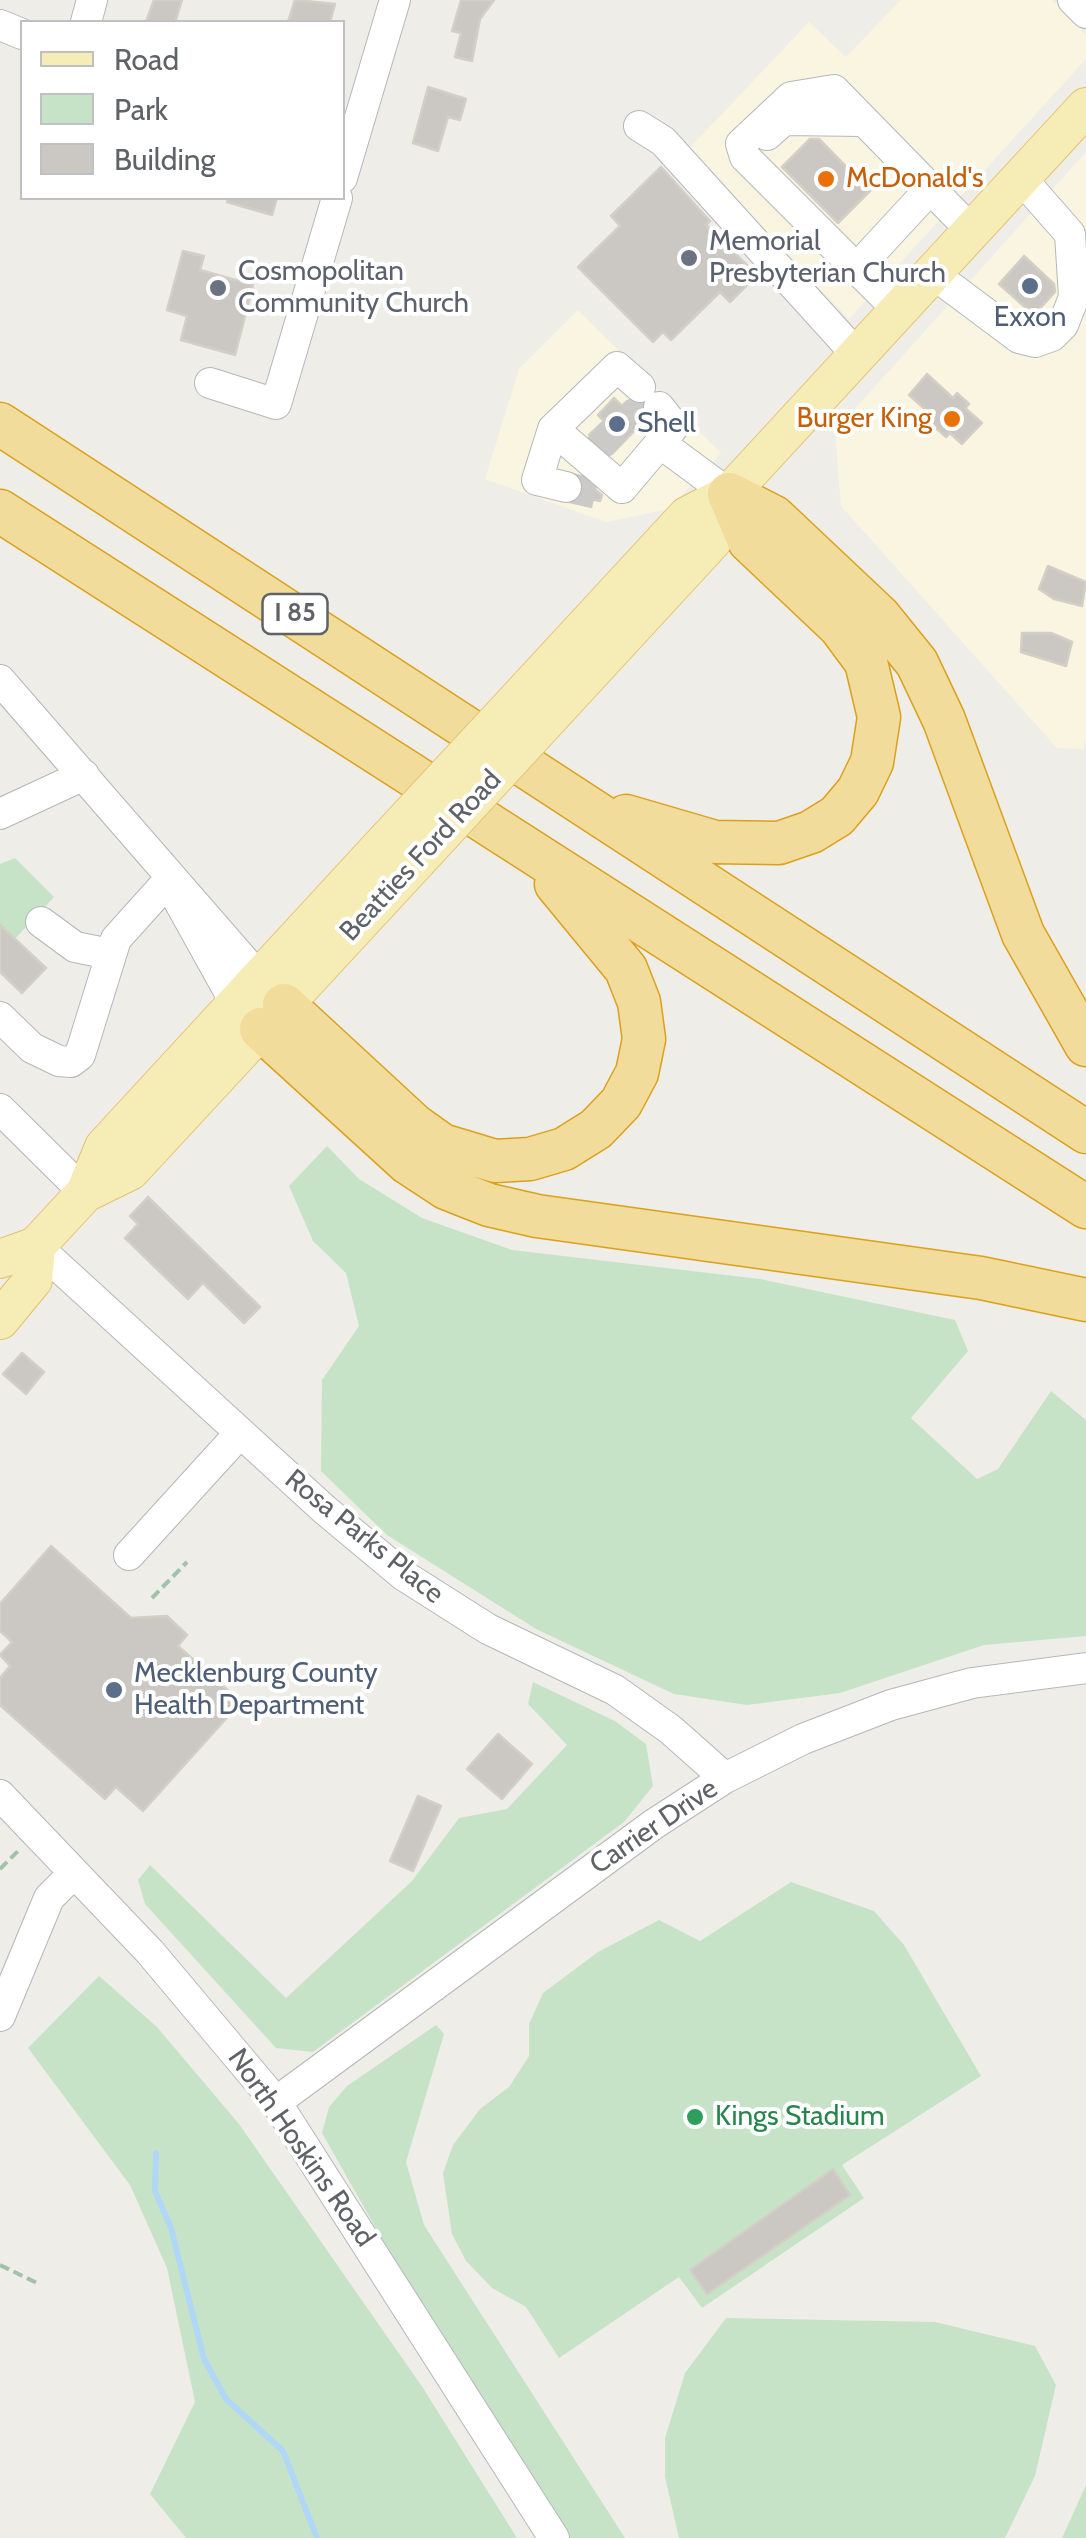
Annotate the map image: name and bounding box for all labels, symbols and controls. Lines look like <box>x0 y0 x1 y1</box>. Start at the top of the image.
legend <box>20 20 345 200</box>
text: Road <box>114 41 179 78</box>
text: Park <box>114 91 168 128</box>
text: Building <box>114 141 216 178</box>
place label: McDonald's <box>846 162 984 196</box>
marker: McDonald's <box>815 168 837 190</box>
place label: Memorial Presbyterian Church <box>709 225 946 291</box>
marker: Memorial Presbyterian Church <box>678 247 700 269</box>
place label: Cosmopolitan Community Church <box>238 255 469 321</box>
marker: Exxon <box>1019 275 1041 297</box>
marker: Cosmopolitan Community Church <box>207 277 229 299</box>
place label: Exxon <box>994 301 1066 335</box>
place label: Burger King <box>797 402 932 436</box>
place label: Shell <box>637 407 696 441</box>
marker: Burger King <box>941 408 963 430</box>
marker: Shell <box>606 413 628 435</box>
road number: I 85 <box>262 594 328 634</box>
street label: Beatties Ford Road <box>333 764 509 948</box>
street label: Rosa Parks Place <box>278 1463 450 1611</box>
place label: Mecklenburg County Health Department <box>134 1657 378 1723</box>
marker: Mecklenburg County Health Department <box>103 1679 125 1701</box>
street label: Carrier Drive <box>584 1772 724 1882</box>
street label: North Hoskins Road <box>220 2043 382 2253</box>
place label: Kings Stadium <box>715 2100 884 2134</box>
marker: Kings Stadium <box>684 2106 706 2128</box>

